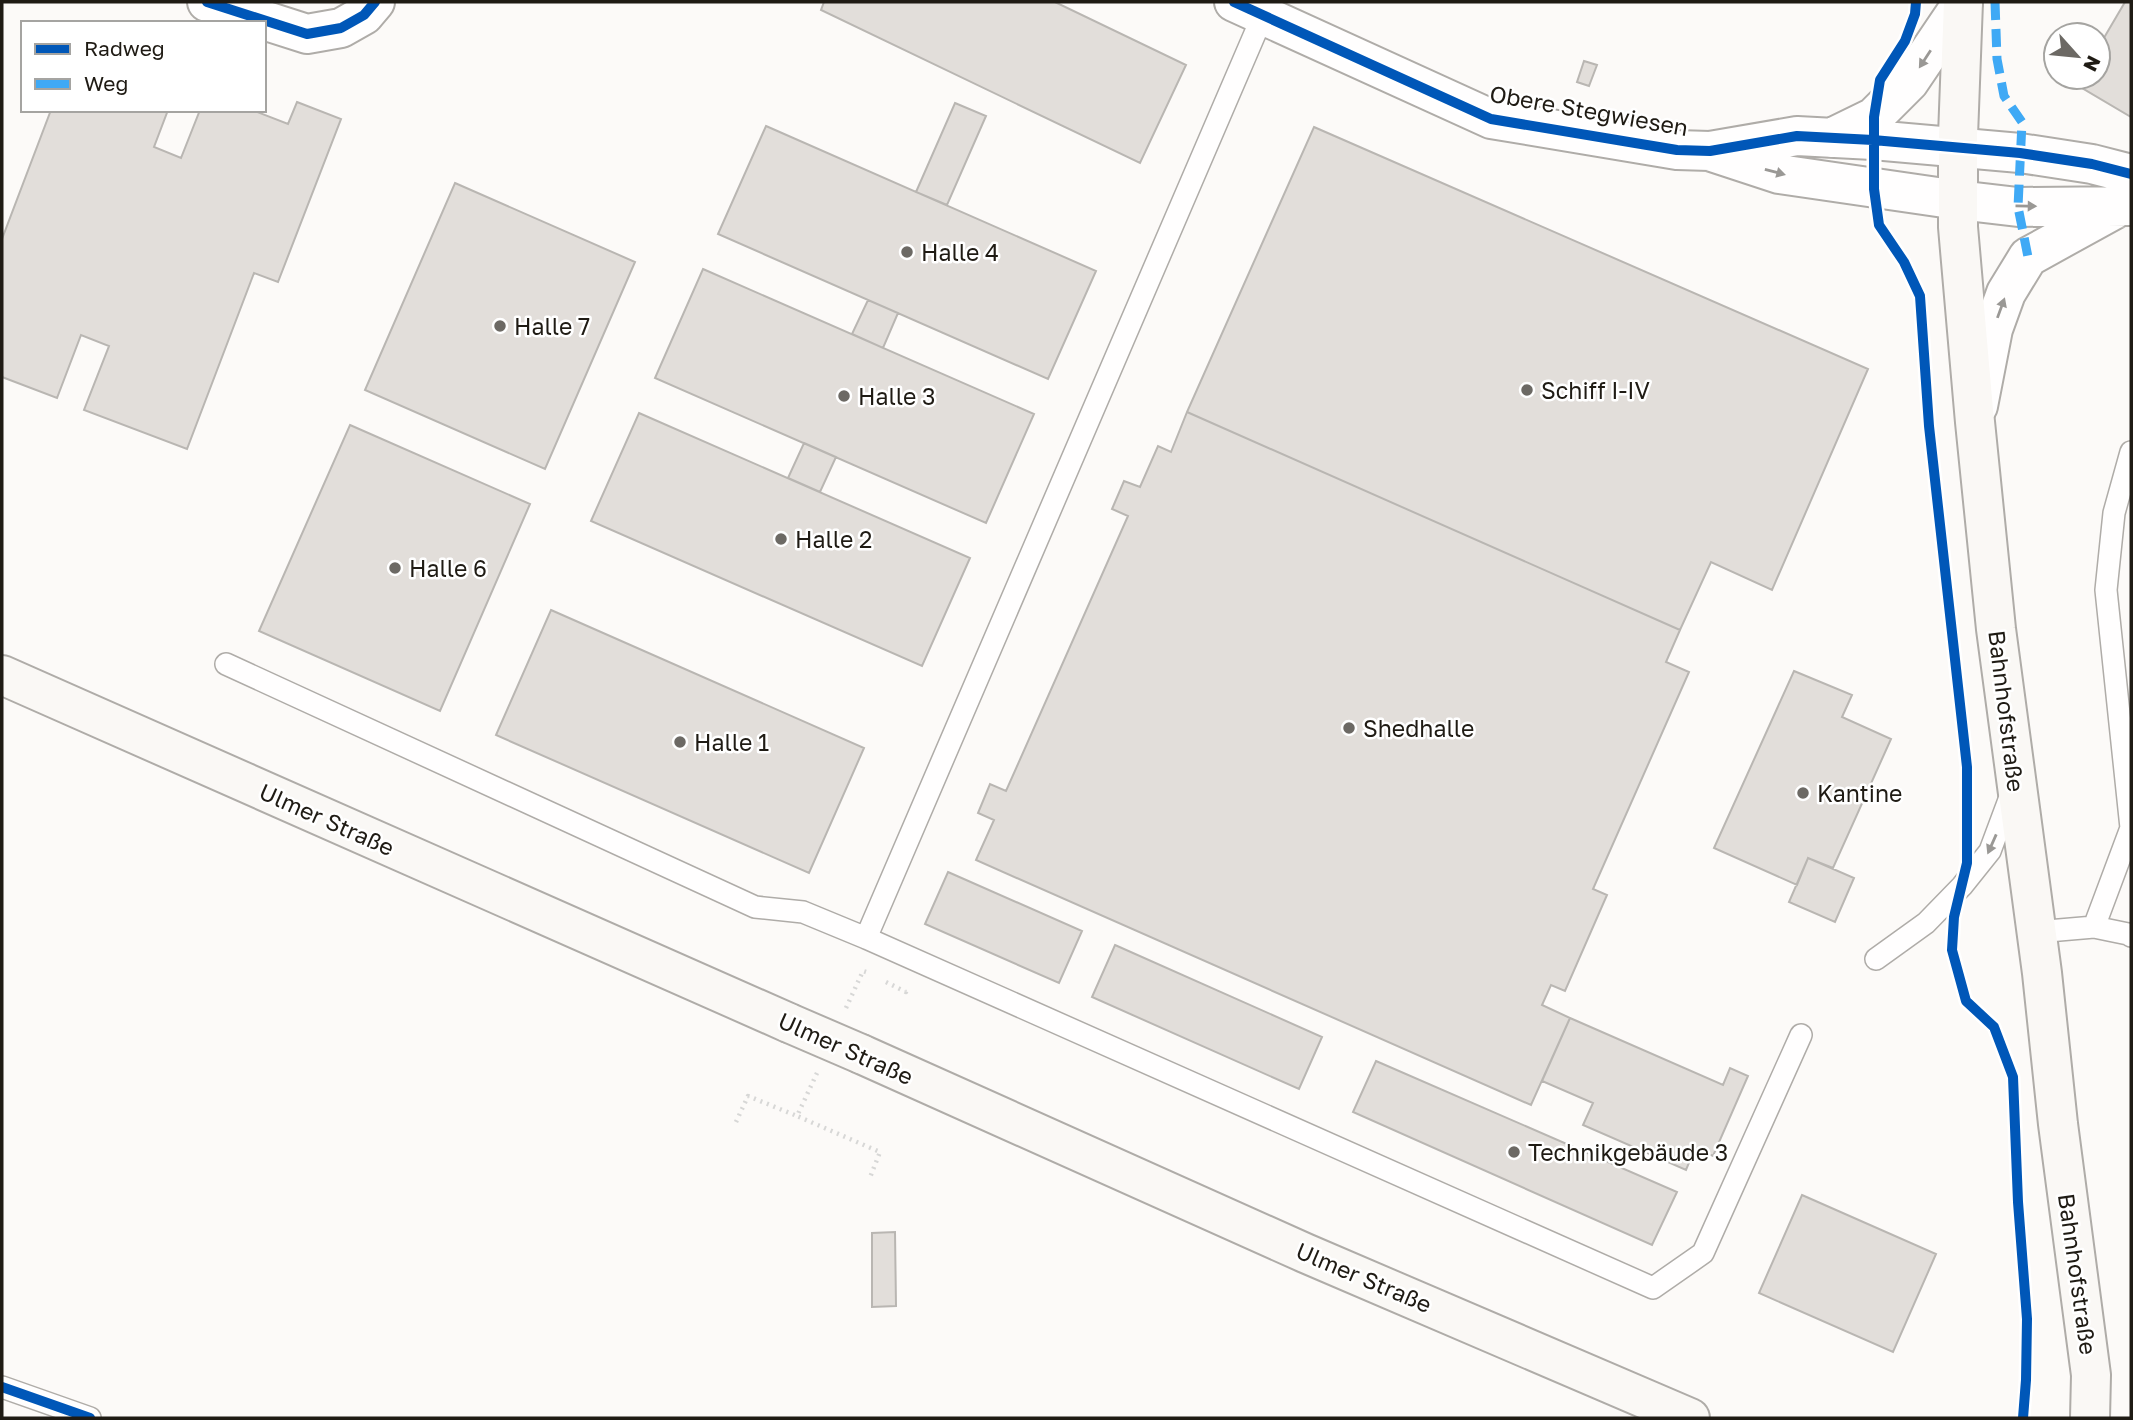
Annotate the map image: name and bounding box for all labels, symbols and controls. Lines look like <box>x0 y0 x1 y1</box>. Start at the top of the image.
legend <box>21 21 266 112</box>
north arrow <box>2042 21 2112 91</box>
text: Radweg <box>84 35 165 61</box>
one-way arrow <box>1918 50 1932 68</box>
text: N <box>2079 52 2106 76</box>
text: Weg <box>84 70 128 96</box>
street label: Obere Stegwiesen <box>1488 79 1690 141</box>
one-way arrow <box>1764 168 1785 178</box>
one-way arrow <box>2016 201 2038 212</box>
place label: Halle 4 <box>921 238 999 266</box>
marker: Halle 4 <box>899 244 915 260</box>
one-way arrow <box>1996 297 2007 318</box>
place label: Halle 7 <box>514 312 590 340</box>
marker: Halle 7 <box>492 318 508 334</box>
place label: Schiff I-IV <box>1541 376 1650 404</box>
place label: Halle 3 <box>858 382 936 410</box>
marker: Schiff I-IV <box>1519 382 1535 398</box>
marker: Halle 3 <box>836 388 852 404</box>
place label: Halle 2 <box>795 525 872 553</box>
marker: Halle 2 <box>773 531 789 547</box>
place label: Halle 6 <box>409 554 487 582</box>
marker: Halle 6 <box>387 560 403 576</box>
street label: Bahnhofstraße <box>1983 629 2031 793</box>
place label: Shedhalle <box>1363 714 1474 742</box>
marker: Shedhalle <box>1341 720 1357 736</box>
place label: Halle 1 <box>694 728 769 756</box>
marker: Halle 1 <box>672 734 688 750</box>
street label: Ulmer Straße <box>255 777 399 861</box>
place label: Kantine <box>1817 779 1902 807</box>
marker: Kantine <box>1795 785 1811 801</box>
one-way arrow <box>1986 834 1998 854</box>
street label: Ulmer Straße <box>774 1006 918 1090</box>
place label: Technikgebäude 3 <box>1528 1138 1728 1166</box>
marker: Technikgebäude 3 <box>1506 1144 1522 1160</box>
street label: Bahnhofstraße <box>2053 1192 2103 1356</box>
street label: Ulmer Straße <box>1292 1236 1436 1318</box>

